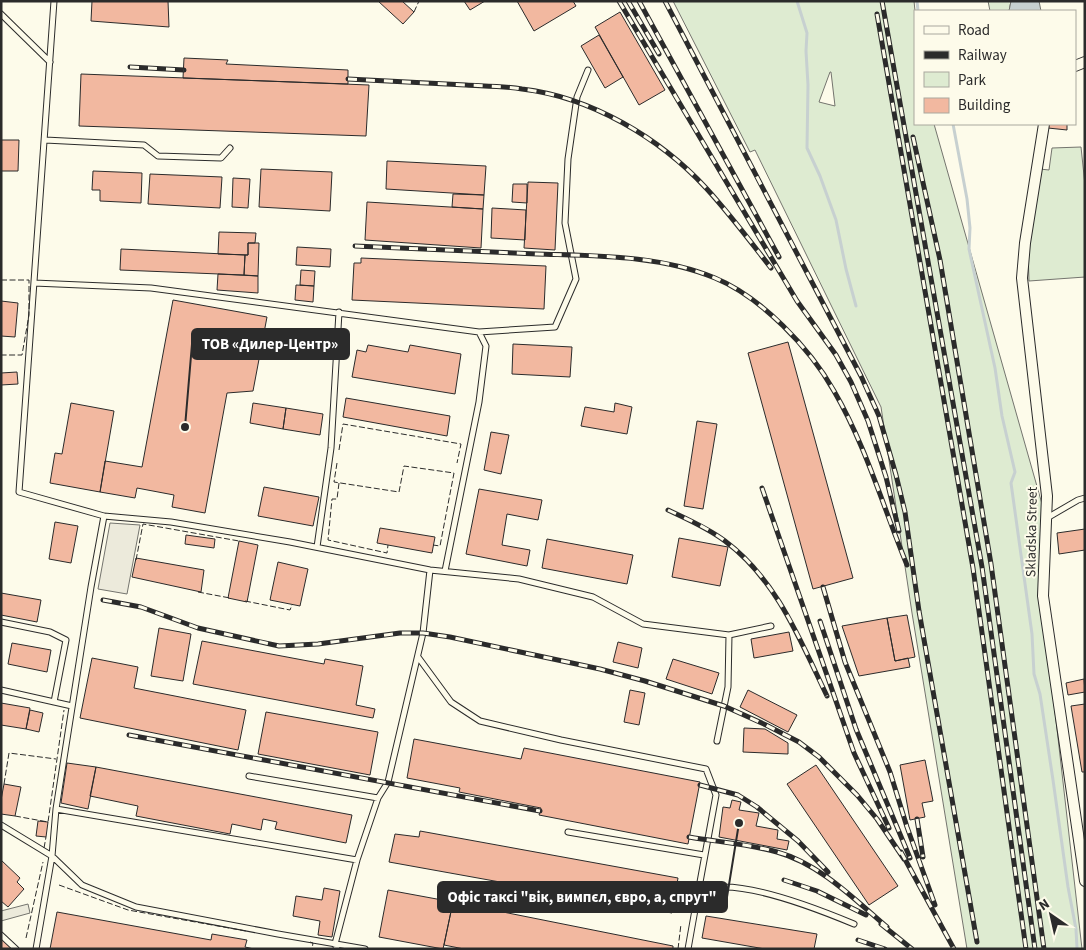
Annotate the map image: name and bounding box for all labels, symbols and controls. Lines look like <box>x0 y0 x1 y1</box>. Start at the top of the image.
legend <box>914 10 1076 125</box>
text: Road <box>958 20 990 41</box>
text: Railway <box>958 45 1007 66</box>
text: Park <box>958 70 987 91</box>
text: Building <box>958 95 1011 116</box>
callout: ТОВ «Дилер-Центр» <box>192 329 349 359</box>
text: ТОВ «Дилер-Центр» <box>202 334 338 355</box>
street label: Skladska Street <box>1021 486 1043 577</box>
callout: Офіс таксі "вік, вимпєл, євро, а, спрут" <box>438 882 727 912</box>
text: Офіс таксі "вік, вимпєл, євро, а, спрут" <box>447 887 717 908</box>
north arrow <box>1026 890 1076 940</box>
text: N <box>1035 894 1054 916</box>

